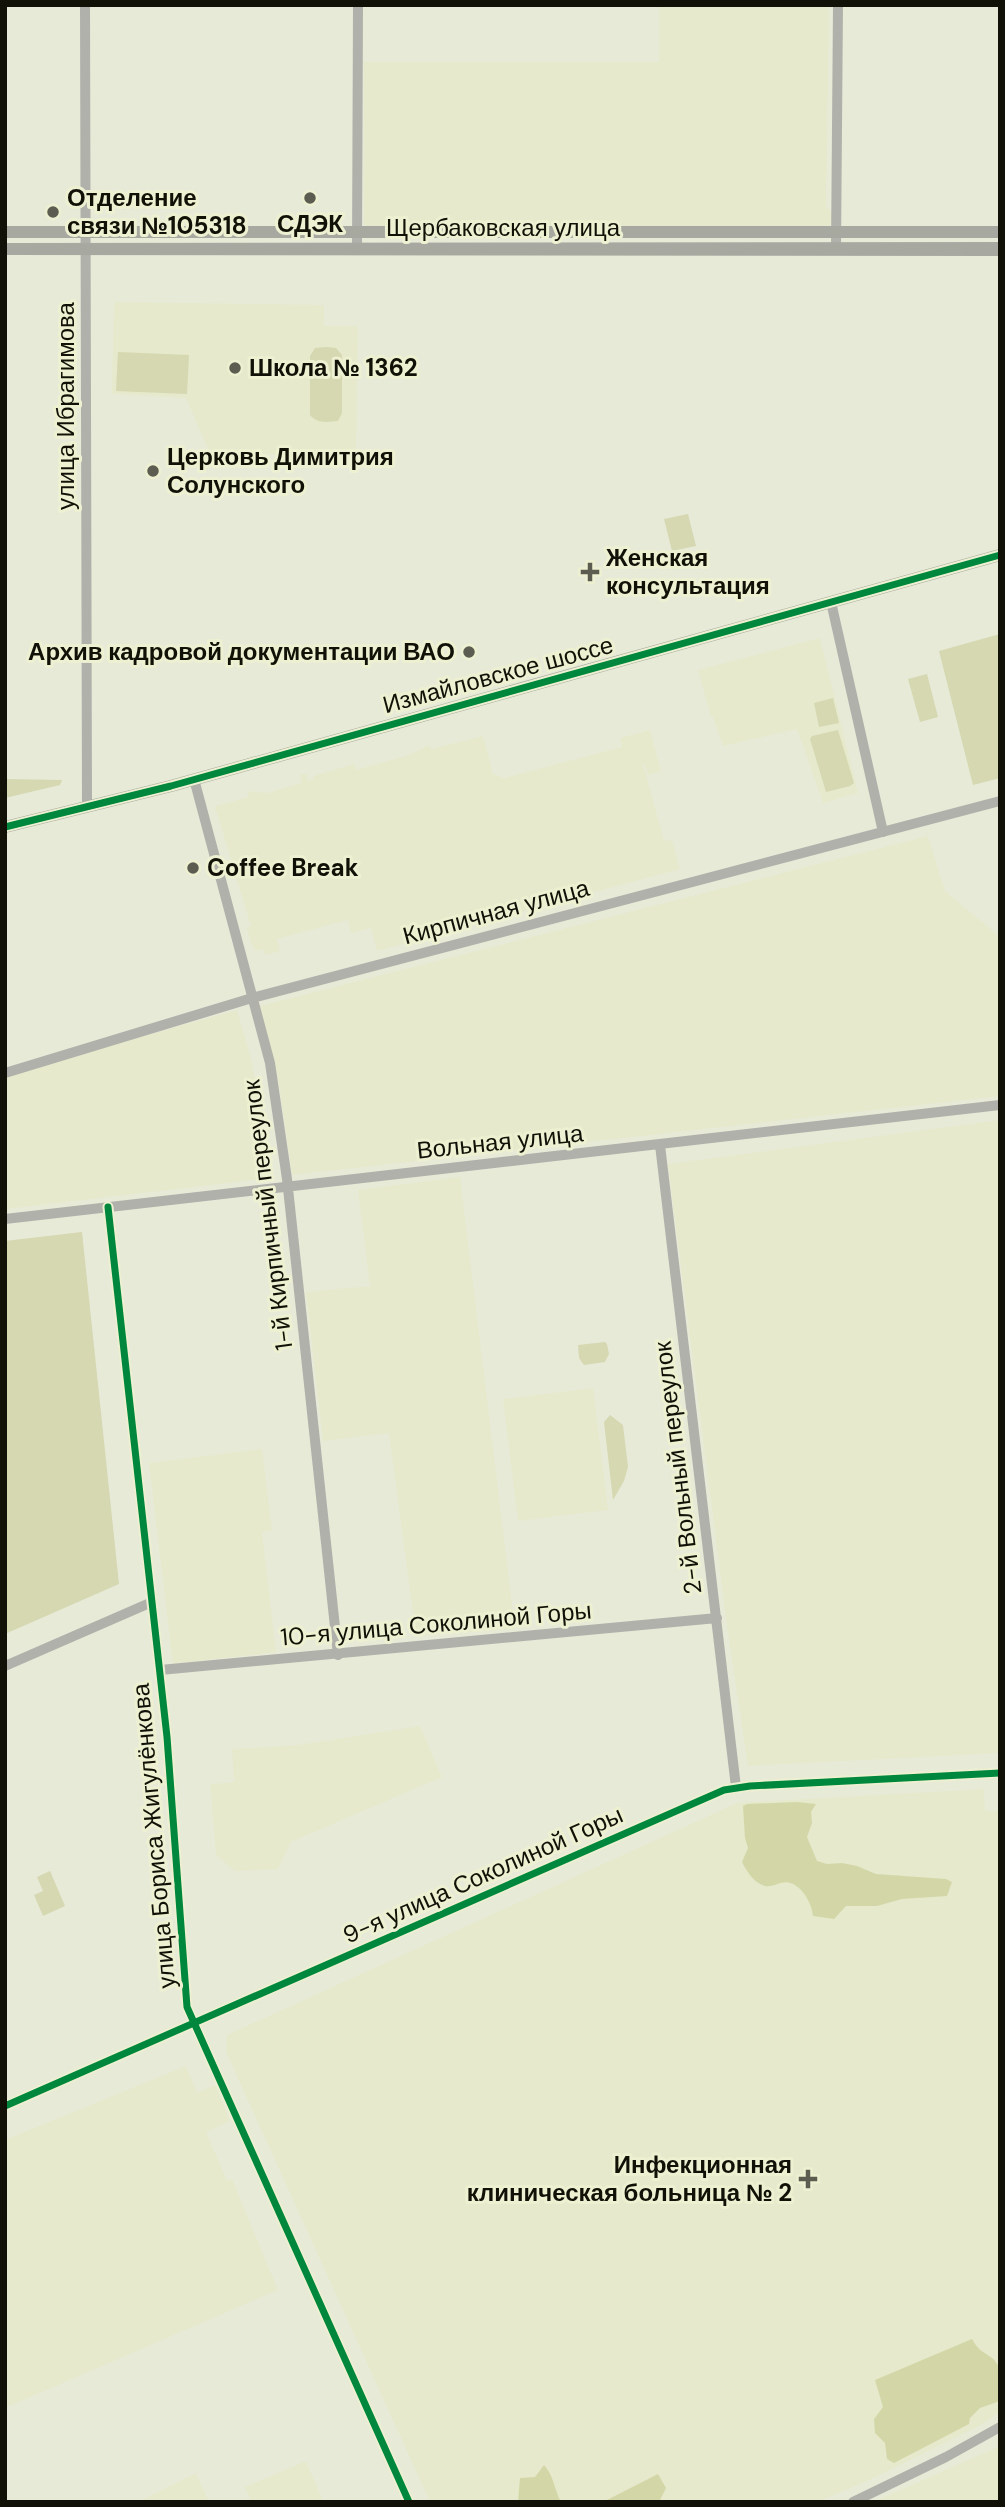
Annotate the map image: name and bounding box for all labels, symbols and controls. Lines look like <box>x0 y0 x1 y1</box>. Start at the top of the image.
place label: Отделение связи №105318 <box>67 182 247 241</box>
marker: СДЭК <box>302 190 318 206</box>
marker: Отделение связи №105318 <box>45 204 61 220</box>
place label: СДЭК <box>277 208 343 239</box>
street label: Щербаковская улица <box>386 212 621 243</box>
street label: улица Ибрагимова <box>50 301 81 510</box>
place label: Школа № 1362 <box>249 352 418 383</box>
marker: Школа № 1362 <box>227 360 243 376</box>
place label: Церковь Димитрия Солунского <box>167 441 394 500</box>
marker: Церковь Димитрия Солунского <box>145 463 161 479</box>
place label: Женская консультация <box>605 542 770 601</box>
marker: Женская консультация <box>580 562 600 582</box>
street label: Измайловское шоссе <box>379 629 617 720</box>
place label: Архив кадровой документации ВАО <box>28 636 455 667</box>
marker: Архив кадровой документации ВАО <box>461 644 477 660</box>
place label: Coffee Break <box>207 852 359 883</box>
marker: Coffee Break <box>185 860 201 876</box>
street label: Кирпичная улица <box>399 872 593 951</box>
street label: 1-й Кирпичный переулок <box>235 1077 299 1352</box>
street label: Вольная улица <box>415 1117 585 1166</box>
street label: 2-й Вольный переулок <box>647 1339 708 1596</box>
street label: 10-я улица Соколиной Горы <box>279 1594 593 1653</box>
street label: улица Бориса Жигулёнкова <box>125 1681 182 1990</box>
street label: 9-я улица Соколиной Горы <box>338 1799 628 1950</box>
place label: Инфекционная клиническая больница № 2 <box>467 2149 792 2208</box>
marker: Инфекционная клиническая больница № 2 <box>798 2169 818 2189</box>

